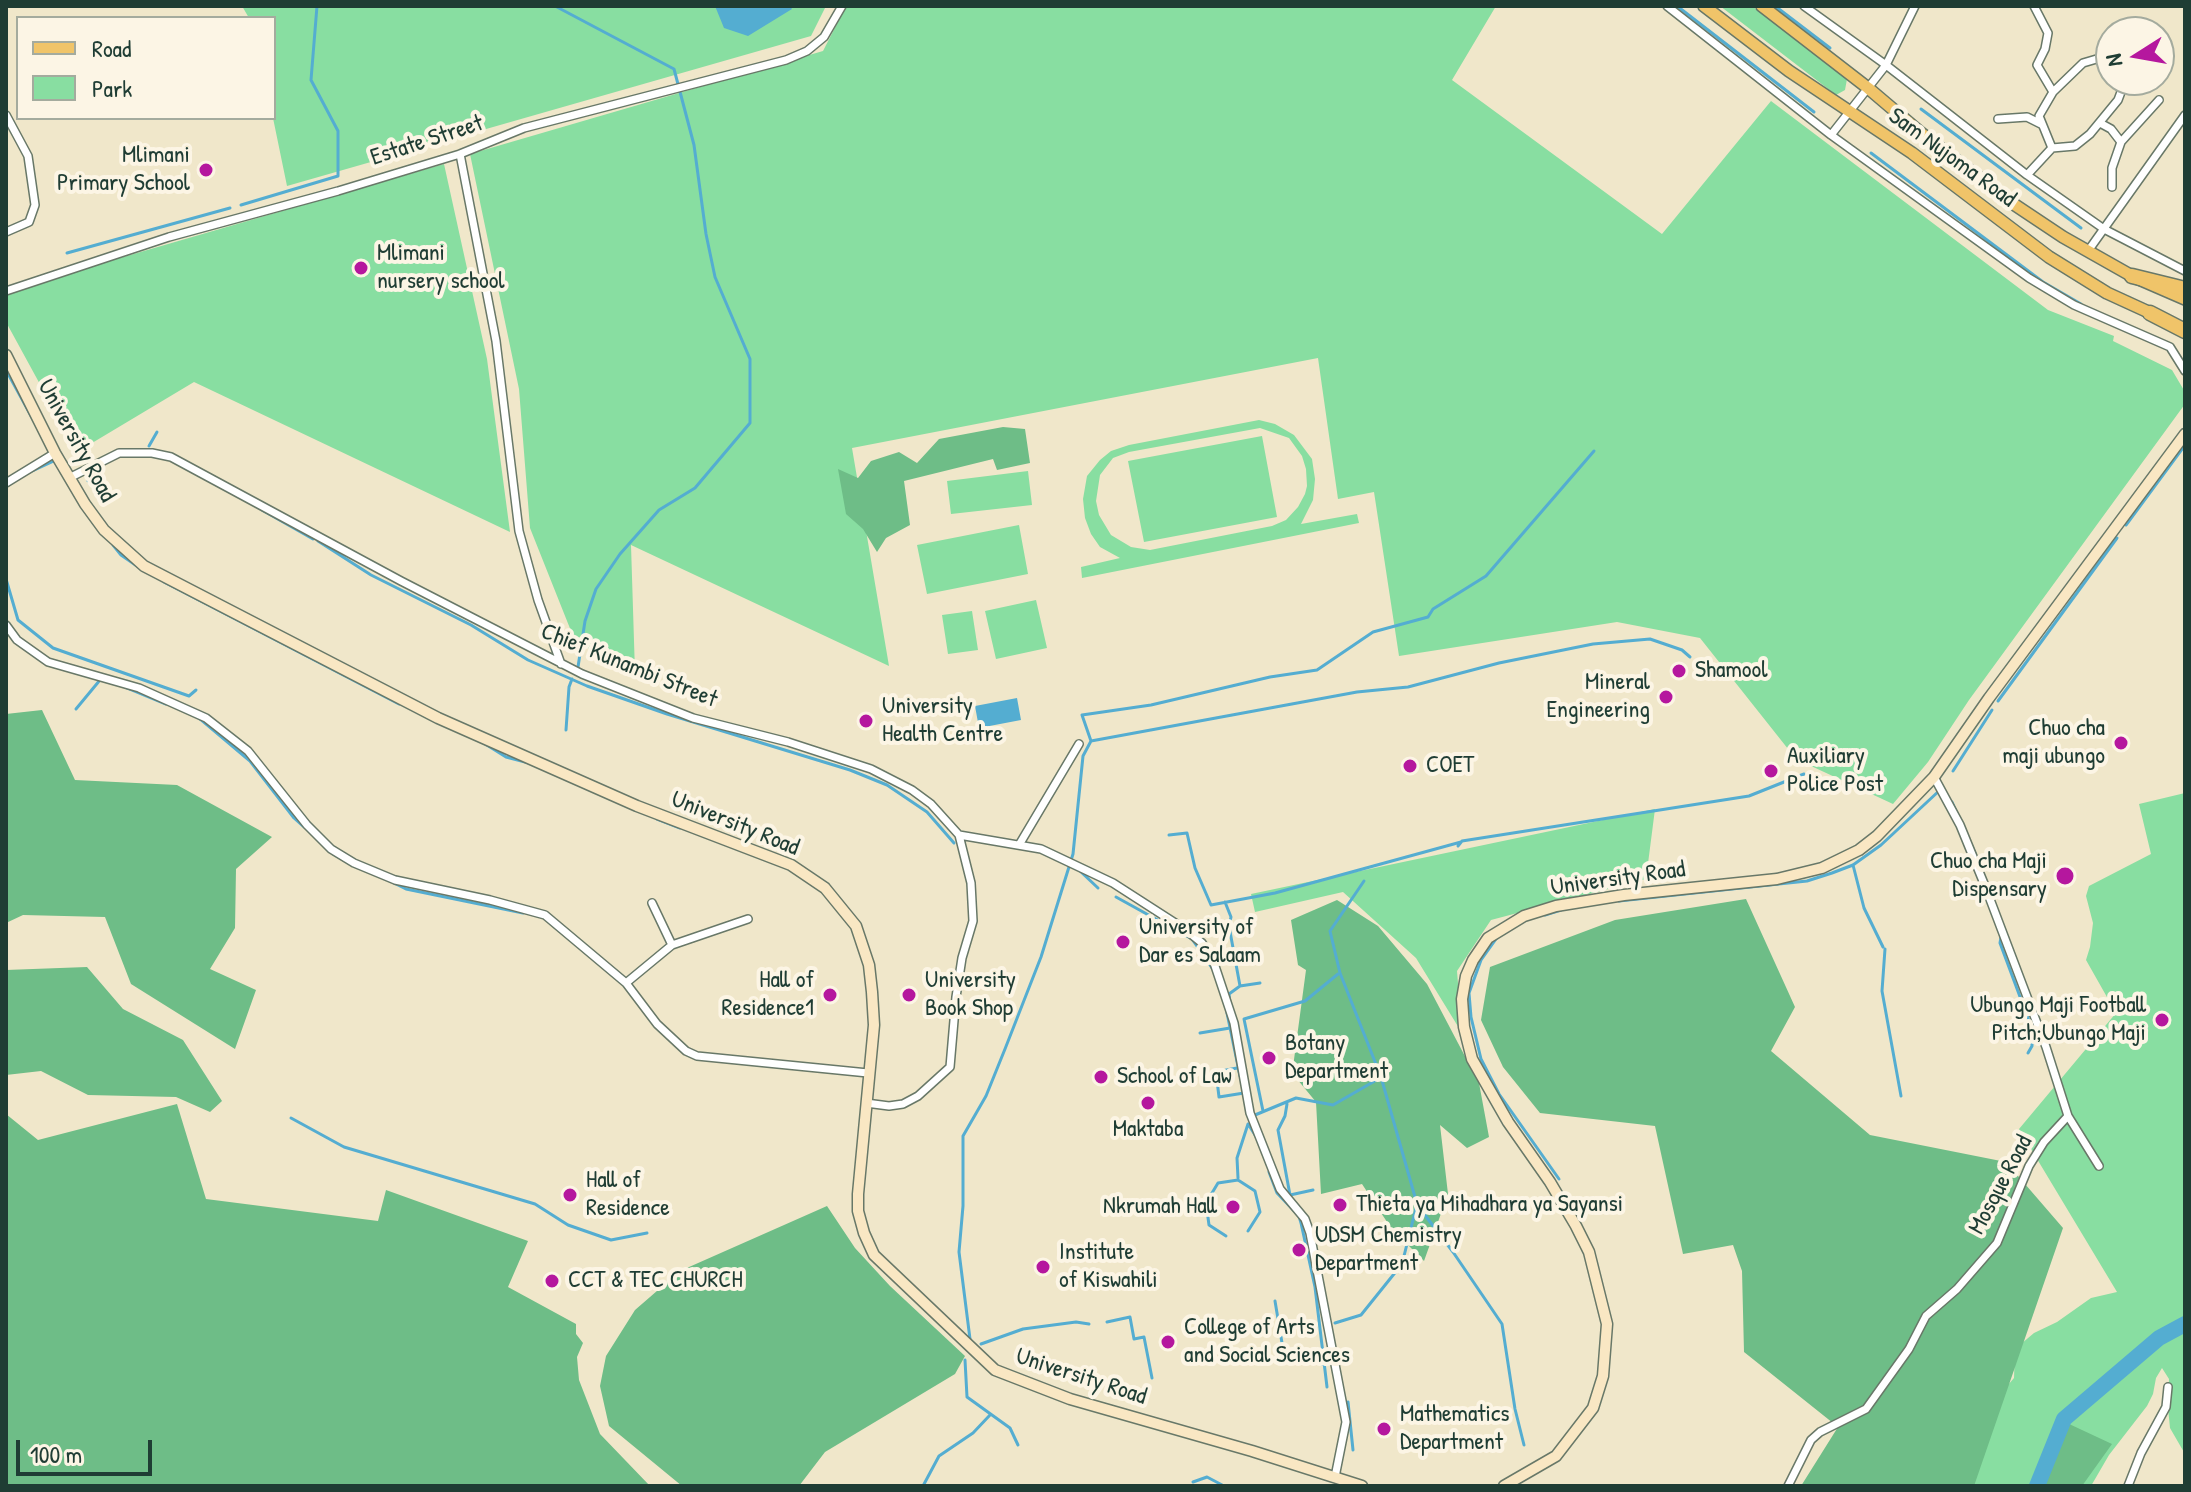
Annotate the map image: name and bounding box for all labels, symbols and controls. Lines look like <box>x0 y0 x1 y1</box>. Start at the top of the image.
legend <box>16 16 276 120</box>
north arrow <box>2095 16 2175 96</box>
text: Road <box>92 32 131 64</box>
text: N <box>2098 52 2129 69</box>
text: Park <box>92 72 132 104</box>
street label: Sam Nujoma Road <box>1883 102 2021 214</box>
street label: Estate Street <box>367 109 487 173</box>
place label: Mlimani Primary School <box>57 142 190 198</box>
marker: Mlimani Primary School <box>197 161 215 179</box>
place label: Mlimani nursery school <box>377 240 505 296</box>
marker: Mlimani nursery school <box>352 259 370 277</box>
street label: University Road <box>31 375 121 507</box>
street label: Chief Kunambi Street <box>537 617 721 715</box>
place label: Shamool <box>1695 657 1768 685</box>
marker: Shamool <box>1670 662 1688 680</box>
place label: Mineral Engineering <box>1546 669 1650 725</box>
marker: Mineral Engineering <box>1657 688 1675 706</box>
place label: University Health Centre <box>882 693 1003 749</box>
marker: University Health Centre <box>857 712 875 730</box>
place label: Chuo cha maji ubungo <box>2002 715 2105 771</box>
marker: Chuo cha maji ubungo <box>2112 734 2130 752</box>
place label: Auxiliary Police Post <box>1787 743 1883 799</box>
place label: COET <box>1426 752 1474 780</box>
marker: COET <box>1401 757 1419 775</box>
marker: Auxiliary Police Post <box>1762 762 1780 780</box>
street label: University Road <box>667 785 803 863</box>
place label: Chuo cha Maji Dispensary <box>1930 848 2047 904</box>
street label: University Road <box>1549 855 1687 903</box>
marker: Chuo cha Maji Dispensary <box>2054 865 2076 887</box>
place label: University of Dar es Salaam <box>1139 914 1261 970</box>
marker: University of Dar es Salaam <box>1114 933 1132 951</box>
place label: Hall of Residence1 <box>722 967 814 1023</box>
place label: University Book Shop <box>925 967 1016 1023</box>
marker: Hall of Residence1 <box>821 986 839 1004</box>
marker: University Book Shop <box>900 986 918 1004</box>
place label: Ubungo Maji Football Pitch;Ubungo Maji <box>1970 992 2146 1048</box>
marker: Ubungo Maji Football Pitch;Ubungo Maji <box>2153 1011 2171 1029</box>
place label: Botany Department <box>1285 1030 1388 1086</box>
marker: Botany Department <box>1260 1049 1278 1067</box>
place label: School of Law <box>1117 1063 1232 1091</box>
marker: School of Law <box>1092 1068 1110 1086</box>
marker: Maktaba <box>1139 1094 1157 1112</box>
place label: Maktaba <box>1113 1116 1183 1144</box>
street label: Mosque Road <box>1963 1130 2039 1240</box>
place label: Hall of Residence <box>586 1167 670 1223</box>
marker: Hall of Residence <box>561 1186 579 1204</box>
place label: Thieta ya Mihadhara ya Sayansi <box>1356 1191 1623 1219</box>
place label: Nkrumah Hall <box>1103 1193 1217 1221</box>
marker: Thieta ya Mihadhara ya Sayansi <box>1331 1196 1349 1214</box>
marker: Nkrumah Hall <box>1224 1198 1242 1216</box>
place label: UDSM Chemistry Department <box>1315 1222 1462 1278</box>
place label: Institute of Kiswahili <box>1059 1239 1158 1295</box>
marker: UDSM Chemistry Department <box>1290 1241 1308 1259</box>
marker: Institute of Kiswahili <box>1034 1258 1052 1276</box>
place label: CCT & TEC CHURCH <box>568 1267 743 1295</box>
marker: CCT & TEC CHURCH <box>543 1272 561 1290</box>
place label: College of Arts and Social Sciences <box>1184 1314 1350 1370</box>
marker: College of Arts and Social Sciences <box>1159 1333 1177 1351</box>
street label: University Road <box>1012 1342 1150 1412</box>
place label: Mathematics Department <box>1400 1401 1509 1457</box>
marker: Mathematics Department <box>1375 1420 1393 1438</box>
scale bar <box>20 1424 156 1474</box>
text: 100 m <box>30 1438 82 1470</box>

